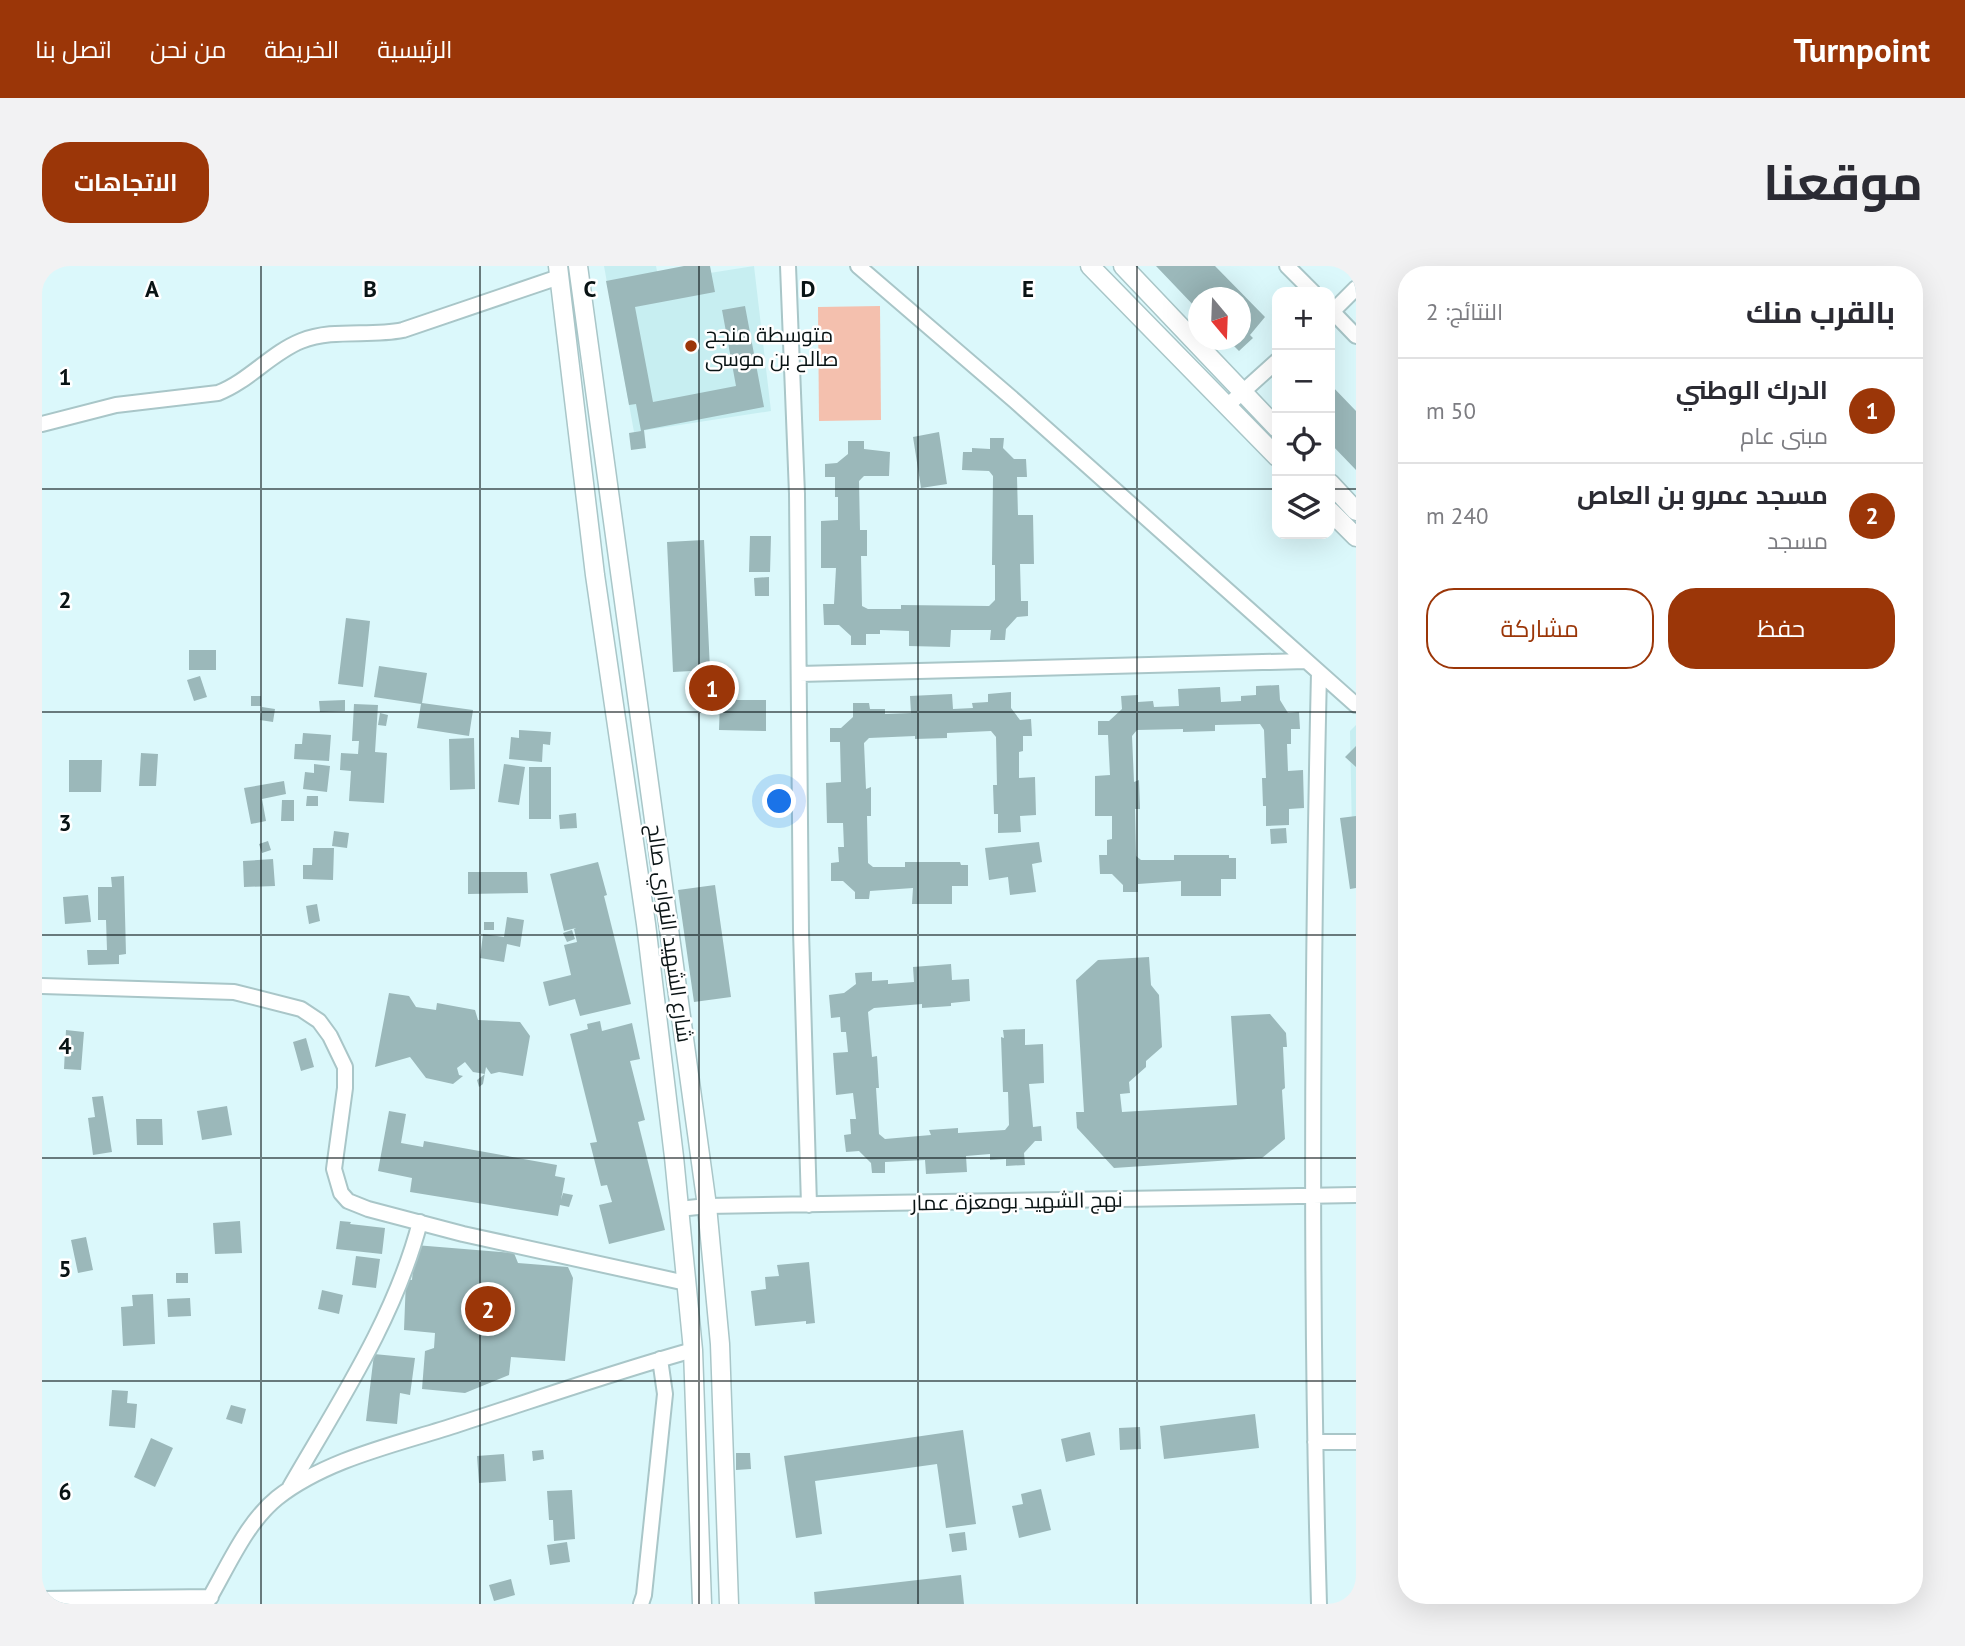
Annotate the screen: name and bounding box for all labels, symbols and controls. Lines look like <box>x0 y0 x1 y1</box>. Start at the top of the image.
text: Turnpoint <box>1793 28 1930 71</box>
text: اتصل بنا <box>35 34 112 65</box>
text: من نحن <box>150 34 226 65</box>
text: الخريطة <box>264 34 339 65</box>
text: الرئيسية <box>377 34 453 65</box>
button: الاتجاهات <box>42 142 209 223</box>
text: موقعنا <box>1763 150 1923 214</box>
text: A <box>145 274 159 303</box>
text: B <box>363 274 377 303</box>
text: C <box>584 274 597 303</box>
text: D <box>801 274 815 303</box>
text: E <box>1022 274 1034 303</box>
north arrow <box>1188 287 1251 350</box>
map controls <box>1272 287 1335 539</box>
button: + <box>1272 287 1335 350</box>
text: بالقرب منك <box>1746 292 1895 331</box>
text: النتائج: 2 <box>1426 297 1503 326</box>
place label: متوسطة منجح صالح بن موسى <box>705 321 838 373</box>
marker: متوسطة منجح صالح بن موسى <box>683 338 699 354</box>
button: − <box>1272 350 1335 413</box>
text: 1 <box>58 362 72 391</box>
text: الدرك الوطني <box>1676 373 1828 406</box>
text: 50 m <box>1426 396 1476 425</box>
text: 1 <box>1865 396 1879 425</box>
button: locate <box>1272 413 1335 476</box>
text: مبنى عام <box>1740 421 1828 450</box>
button: layers <box>1272 476 1335 539</box>
text: مسجد عمرو بن العاص <box>1577 478 1828 511</box>
text: 240 m <box>1426 501 1488 530</box>
text: 2 <box>1865 501 1879 530</box>
text: مسجد <box>1767 526 1828 555</box>
text: 2 <box>58 585 72 614</box>
button: مشاركة <box>1426 588 1654 669</box>
button: حفظ <box>1668 588 1895 669</box>
pin: 1 <box>689 662 735 714</box>
your location <box>762 784 796 818</box>
text: 3 <box>58 808 72 837</box>
street label: شارع الشهيد النواري صالح <box>638 822 699 1044</box>
text: 4 <box>58 1031 72 1060</box>
street label: نهج الشهيد بومعزة عمار <box>910 1186 1123 1217</box>
text: 5 <box>58 1254 72 1283</box>
pin: 2 <box>465 1283 511 1335</box>
text: 6 <box>58 1477 72 1506</box>

